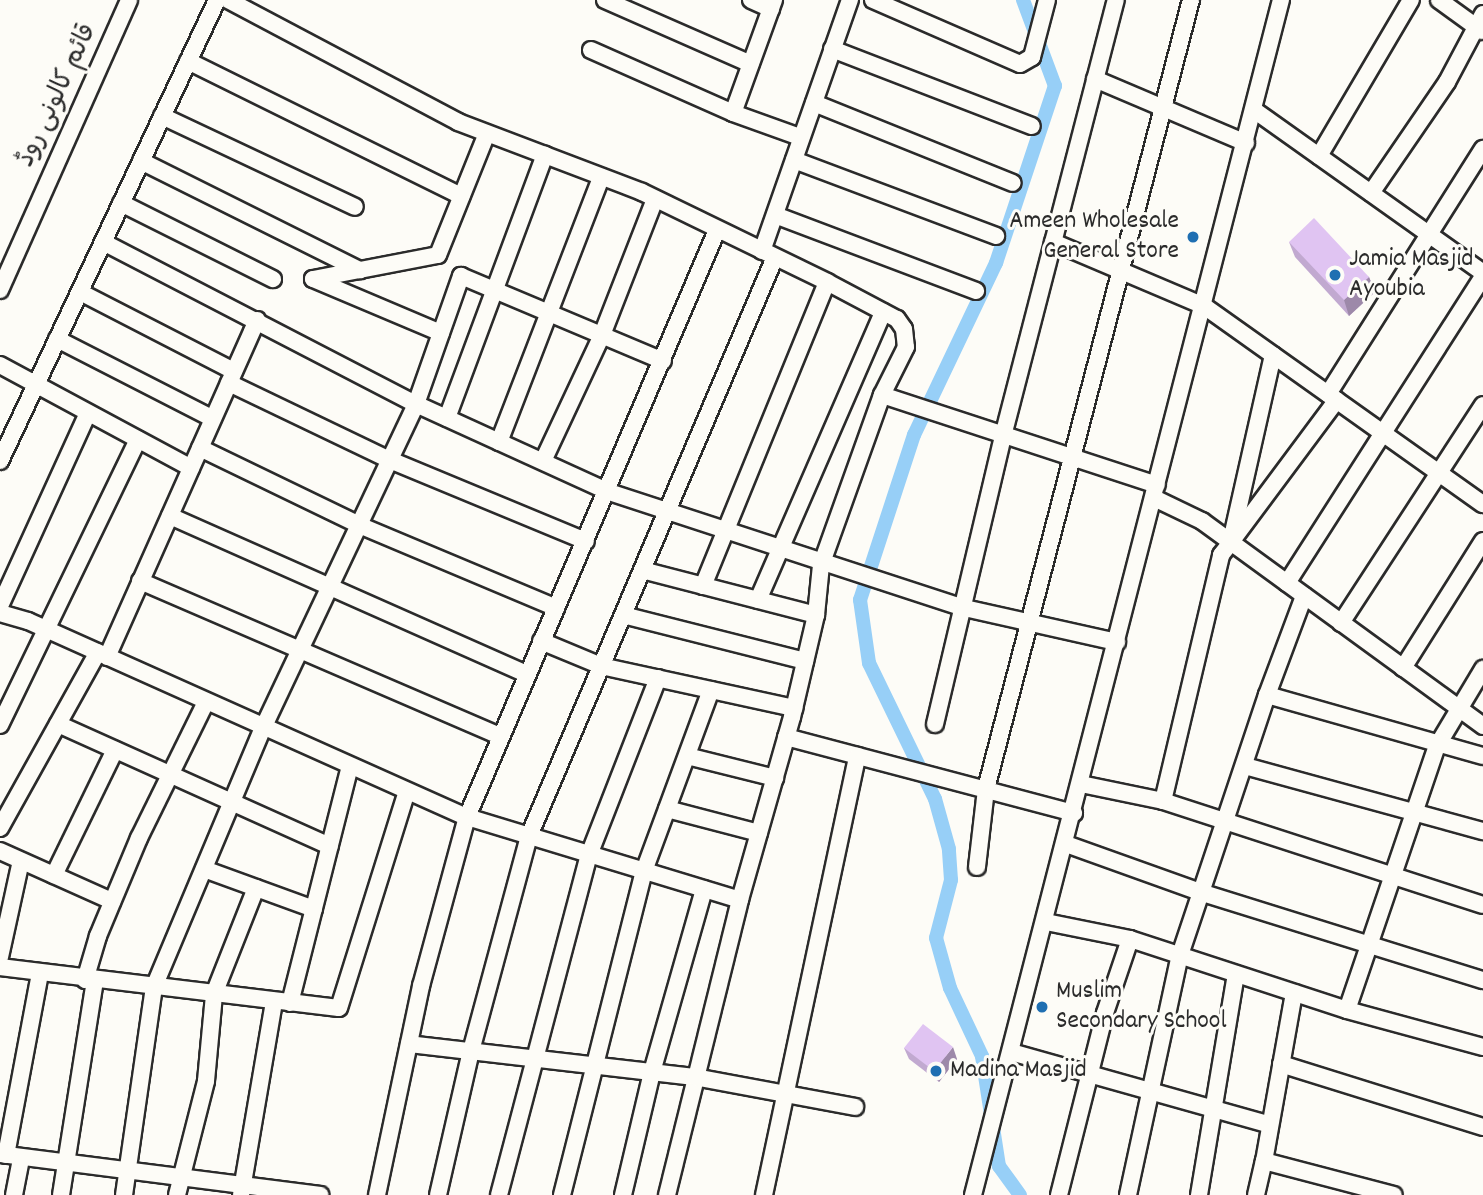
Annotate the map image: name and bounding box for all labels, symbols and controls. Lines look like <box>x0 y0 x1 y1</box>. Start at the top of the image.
street label: قائم کالونی روڈ <box>11 19 105 173</box>
place label: Ameen Wholesale General Store <box>1009 206 1179 268</box>
marker: Ameen Wholesale General Store <box>1185 229 1201 245</box>
place label: Jamia Masjid Ayoubia <box>1349 244 1474 306</box>
marker: Jamia Masjid Ayoubia <box>1327 267 1343 283</box>
place label: Muslim Secondary School <box>1056 976 1227 1038</box>
marker: Muslim Secondary School <box>1034 999 1050 1015</box>
place label: Madina Masjid <box>950 1055 1087 1087</box>
marker: Madina Masjid <box>928 1063 944 1079</box>

